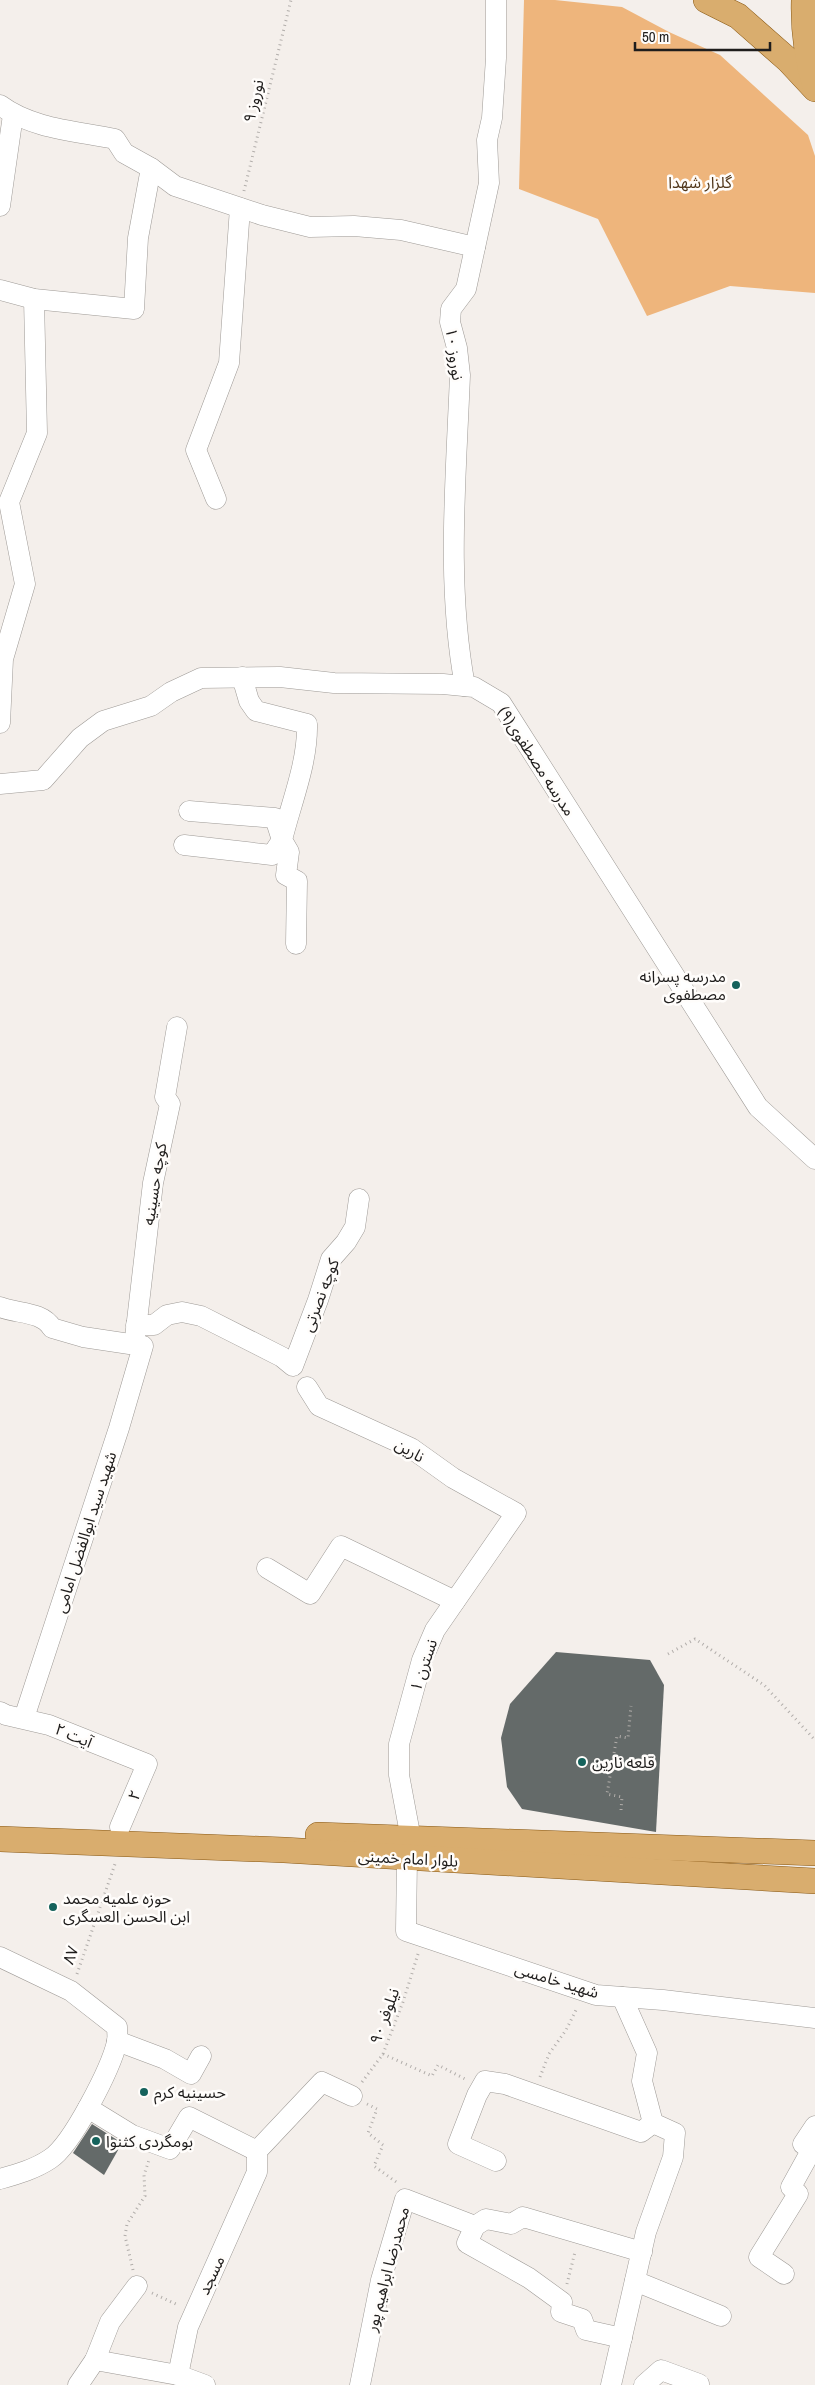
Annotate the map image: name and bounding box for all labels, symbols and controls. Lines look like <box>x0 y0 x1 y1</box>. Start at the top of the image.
scale bar <box>635 20 770 52</box>
text: 50 m <box>642 26 669 47</box>
street label: نوروز ۹ <box>237 77 269 125</box>
park label: گلزار شهدا <box>668 171 732 193</box>
street label: نوروز ۱۰ <box>440 326 470 382</box>
street label: مدرسه مصطفوی(۹) <box>493 702 581 820</box>
place label: مدرسه پسرانه مصطفوی <box>640 965 726 1005</box>
marker: مدرسه پسرانه مصطفوی <box>730 979 742 991</box>
street label: کوچه حسینیه <box>137 1141 171 1227</box>
street label: کوچه نصرتی <box>296 1255 344 1335</box>
street label: نارین <box>391 1433 429 1467</box>
street label: شهید سید ابوالفضل امامی <box>48 1448 122 1616</box>
street label: نسترن ۱ <box>404 1636 442 1694</box>
street label: آیت ۲ <box>52 1717 97 1753</box>
place label: قلعه نارین <box>592 1751 655 1773</box>
marker: قلعه نارین <box>576 1756 588 1768</box>
street label: ۲ <box>122 1786 146 1804</box>
street label: بلوار امام خمینی <box>357 1844 459 1874</box>
place label: حوزه علمیه محمد ابن الحسن العسگری <box>63 1887 190 1927</box>
marker: حوزه علمیه محمد ابن الحسن العسگری <box>47 1901 59 1913</box>
street label: ۸۷ <box>57 1943 83 1967</box>
street label: شهید خامسی <box>512 1957 602 2003</box>
street label: نیلوفر ۹۰ <box>364 1985 404 2047</box>
place label: حسینیه کرم <box>154 2081 226 2105</box>
marker: حسینیه کرم <box>138 2086 150 2098</box>
place label: بومگردی کثنوا <box>106 2130 193 2152</box>
marker: بومگردی کثنوا <box>90 2135 102 2147</box>
street label: محمدرضا ابراهیم پور <box>360 2204 416 2335</box>
street label: مسجد <box>192 2252 230 2298</box>

